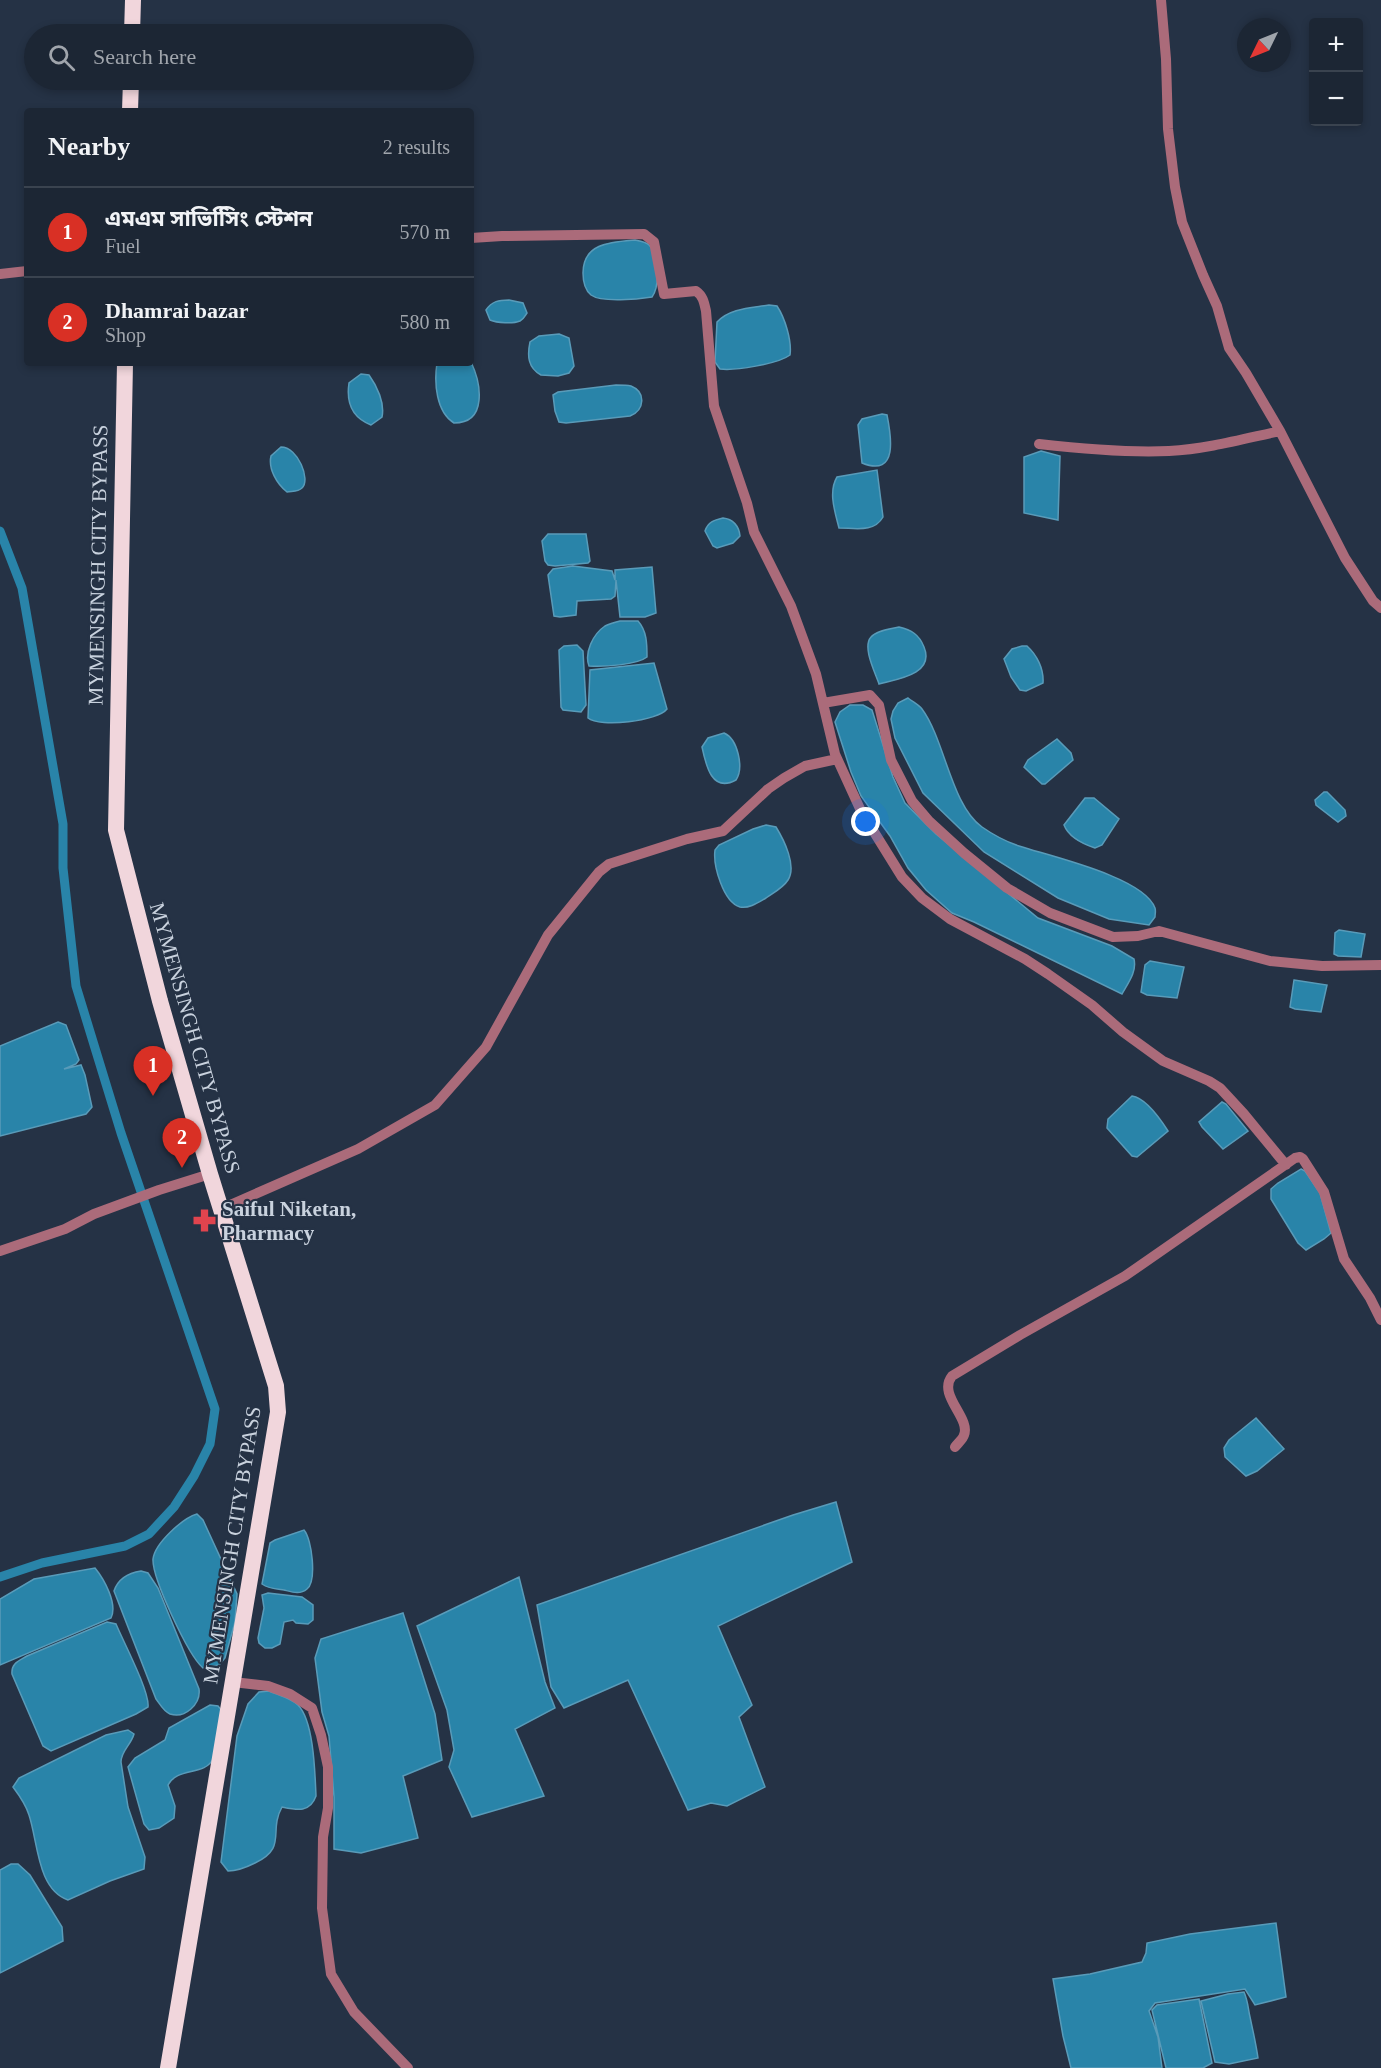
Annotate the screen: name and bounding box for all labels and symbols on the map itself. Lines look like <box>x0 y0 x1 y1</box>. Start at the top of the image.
north arrow <box>1237 18 1291 72</box>
street label: MYMENSINGH CITY BYPASS <box>84 424 112 706</box>
your location <box>851 807 880 836</box>
street label: MYMENSINGH CITY BYPASS <box>145 900 245 1176</box>
pin: 1 <box>134 1046 172 1096</box>
pin: 2 <box>162 1118 201 1168</box>
place label: Saiful Niketan, Pharmacy <box>222 1197 356 1245</box>
pharmacy icon: Saiful Niketan, Pharmacy <box>191 1208 217 1234</box>
street label: MYMENSINGH CITY BYPASS <box>198 1404 266 1686</box>

